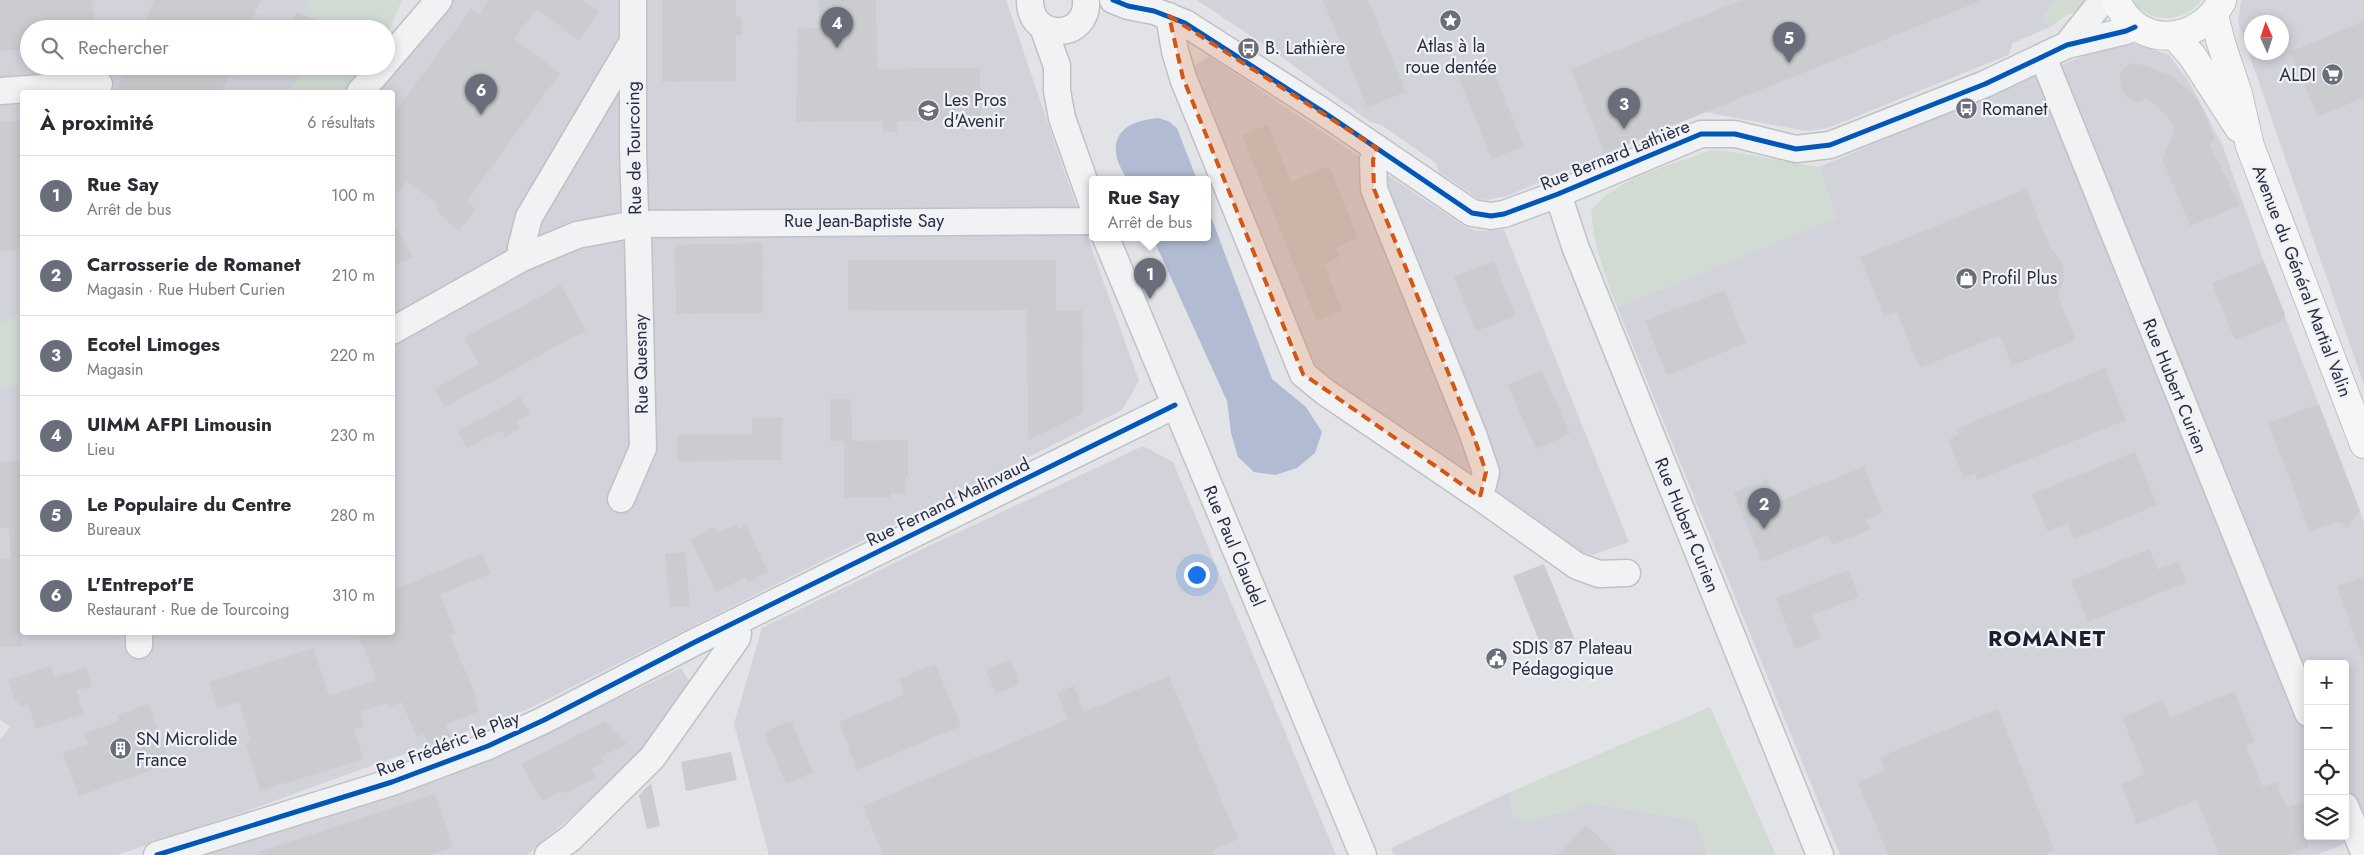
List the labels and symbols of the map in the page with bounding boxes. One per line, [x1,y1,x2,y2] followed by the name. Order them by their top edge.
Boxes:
[821,7,853,48] pin: 4
[1439,9,1463,33] place icon: Atlas à la roue dentée
[2244,15,2289,60] north arrow
[1773,22,1805,63] pin: 5
[1405,33,1497,80] place label: Atlas à la roue dentée
[1265,35,1345,61] place label: B. Lathière
[1237,36,1261,60] bus stop icon: B. Lathière
[2279,62,2316,88] place label: ALDI
[2320,63,2344,87] supermarket icon: ALDI
[465,74,497,115] pin: 6
[620,81,648,215] street label: Rue de Tourcoing
[944,87,1007,134] place label: Les Pros d'Avenir
[1608,88,1640,129] pin: 3
[1982,96,2048,122] place label: Romanet
[1954,97,1978,121] bus stop icon: Romanet
[916,98,940,122] school or university icon: Les Pros d'Avenir
[1536,113,1694,197] street label: Rue Bernard Lathière
[2246,161,2358,401] street label: Avenue du Général Martial Valin
[784,208,944,234] street label: Rue Jean-Baptiste Say
[1134,258,1166,299] pin: 1
[1982,265,2057,291] place label: Profil Plus
[1954,266,1978,290] shop icon: Profil Plus
[627,314,655,414] street label: Rue Quesnay
[2136,315,2214,457] street label: Rue Hubert Curien
[862,451,1034,553] street label: Rue Fernand Malinvaud
[1648,454,1726,596] street label: Rue Hubert Curien
[1197,481,1271,611] street label: Rue Paul Claudel
[1748,488,1780,529] pin: 2
[1184,562,1210,588] your location
[1988,622,2106,654] district label: ROMANET
[1512,635,1633,682] place label: SDIS 87 Plateau Pédagogique
[1484,646,1508,670] public building icon: SDIS 87 Plateau Pédagogique
[373,705,524,783] street label: Rue Frédéric le Play
[136,726,237,773] place label: SN Microlide France
[108,737,132,761] building icon: SN Microlide France

